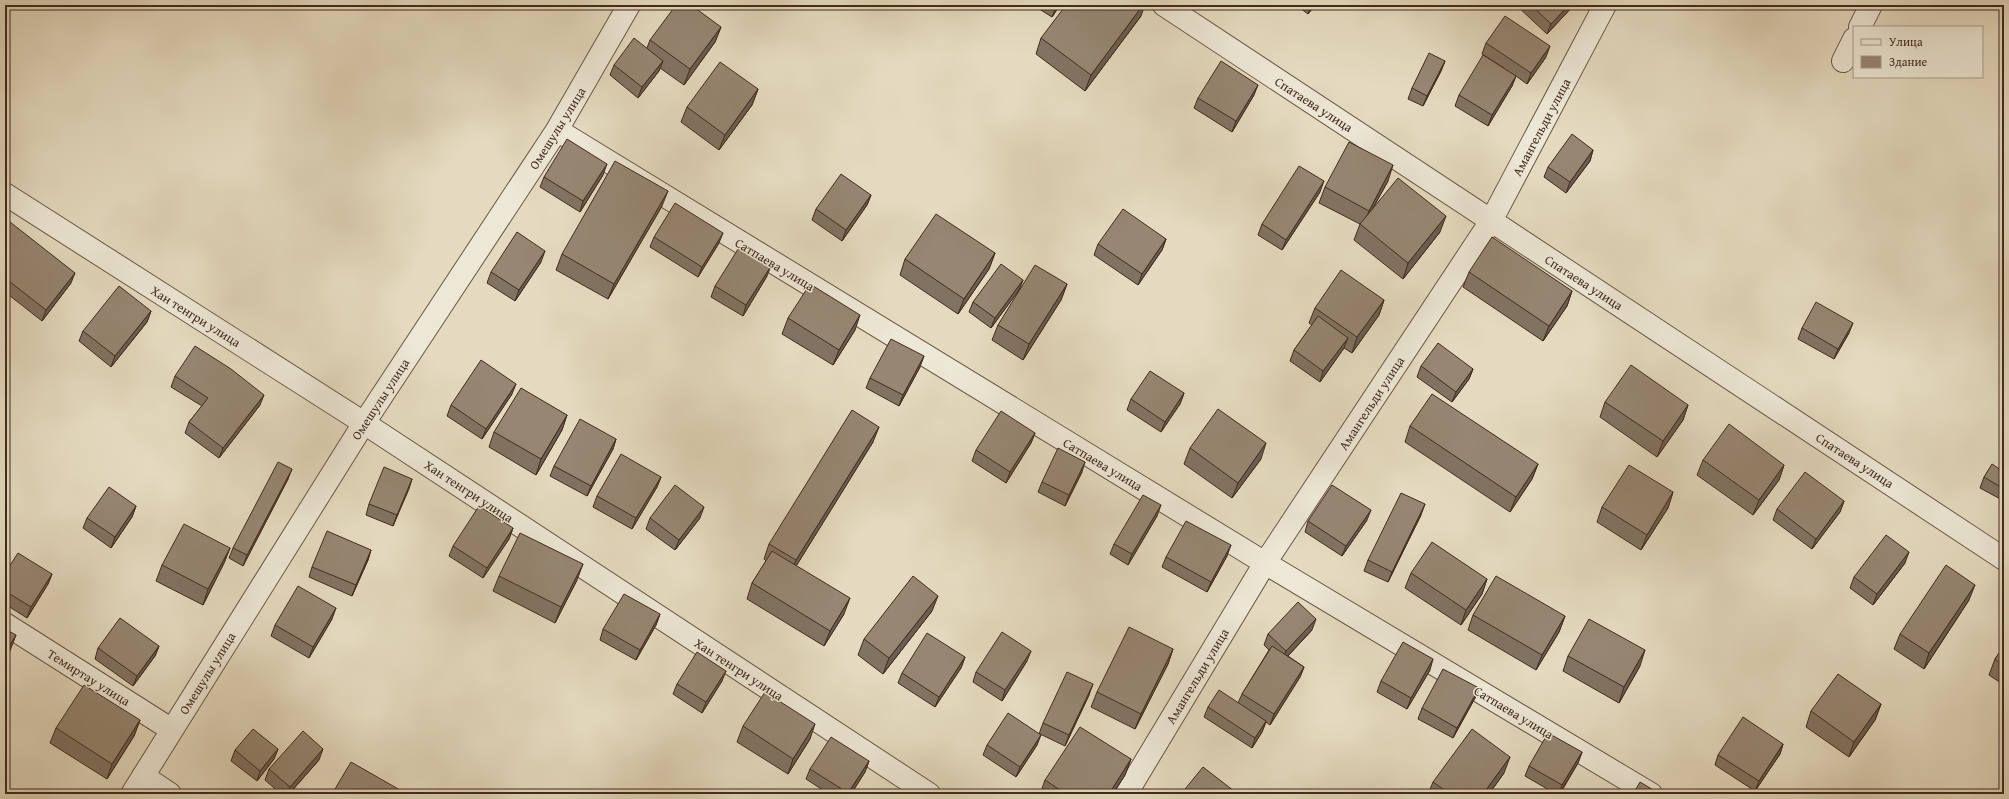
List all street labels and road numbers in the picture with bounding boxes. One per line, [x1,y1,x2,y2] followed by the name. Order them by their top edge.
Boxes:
[1271,72,1357,137] street label: Спатаева улица
[1508,74,1576,180] street label: Амангельди улица
[524,83,591,173] street label: Омешулы улица
[731,233,819,296] street label: Сатпаева улица
[1541,250,1627,315] street label: Спатаева улица
[147,281,245,352] street label: Хан тенгри улица
[1334,352,1409,454] street label: Амангельди улица
[347,354,414,444] street label: Омешулы улица
[1812,428,1898,493] street label: Спатаева улица
[1059,433,1147,496] street label: Сатпаева улица
[420,455,518,528] street label: Хан тенгри улица
[1161,624,1234,728] street label: Амангельди улица
[174,628,241,718] street label: Омешулы улица
[690,633,788,706] street label: Хан тенгри улица
[44,644,135,711] street label: Темиртау улица
[1470,681,1558,744] street label: Сатпаева улица

